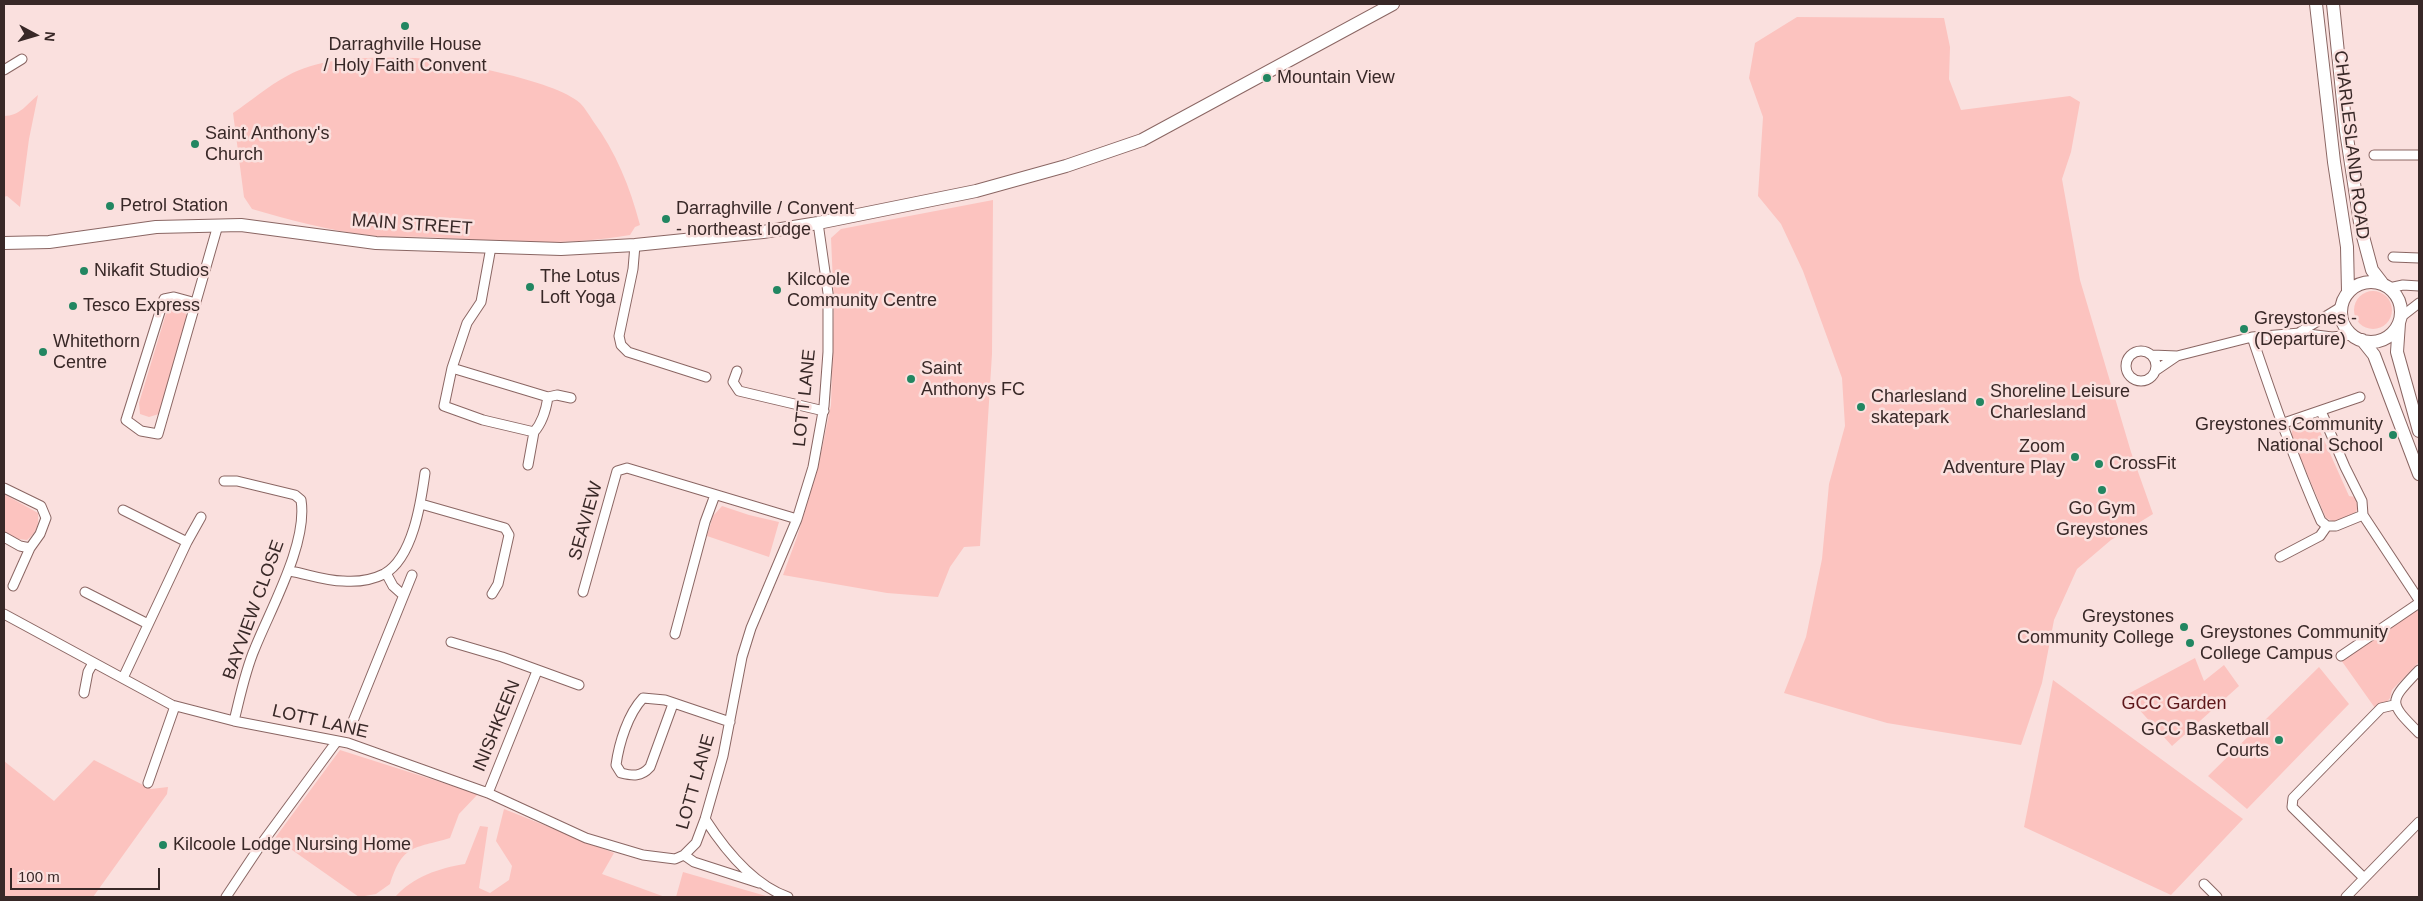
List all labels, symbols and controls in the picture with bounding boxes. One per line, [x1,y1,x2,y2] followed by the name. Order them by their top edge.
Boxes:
[10,10,60,60] north arrow
[399,20,411,32] marker: Darraghville House / Holy Faith Convent
[41,31,58,42] text: N
[323,34,487,76] place label: Darraghville House / Holy Faith Convent
[2329,49,2373,241] street label: CHARLESLAND ROAD
[1277,67,1395,89] place label: Mountain View
[1261,72,1273,84] marker: Mountain View
[205,123,330,166] place label: Saint Anthony's Church
[189,138,201,150] marker: Saint Anthony's Church
[120,195,228,217] place label: Petrol Station
[676,198,854,240] place label: Darraghville / Convent - northeast lodge
[104,200,116,212] marker: Petrol Station
[351,210,473,240] street label: MAIN STREET
[660,213,672,225] marker: Darraghville / Convent - northeast lodge
[94,260,209,282] place label: Nikafit Studios
[78,265,90,277] marker: Nikafit Studios
[540,266,620,308] place label: The Lotus Loft Yoga
[787,269,937,312] place label: Kilcoole Community Centre
[524,281,536,293] marker: The Lotus Loft Yoga
[771,284,783,296] marker: Kilcoole Community Centre
[83,295,200,317] place label: Tesco Express
[67,300,79,312] marker: Tesco Express
[2254,308,2357,350] place label: Greystones - (Departure)
[2238,323,2250,335] marker: Greystones - (Departure)
[53,331,140,374] place label: Whitethorn Centre
[37,346,49,358] marker: Whitethorn Centre
[789,348,821,448] street label: LOTT LANE
[921,358,1025,400] place label: Saint Anthonys FC
[905,373,917,385] marker: Saint Anthonys FC
[1990,381,2130,424] place label: Shoreline Leisure Charlesland
[1871,386,1967,428] place label: Charlesland skatepark
[1974,396,1986,408] marker: Shoreline Leisure Charlesland
[1855,401,1867,413] marker: Charlesland skatepark
[2195,414,2383,456] place label: Greystones Community National School
[2387,429,2399,441] marker: Greystones Community National School
[1943,436,2065,478] place label: Zoom Adventure Play
[2069,451,2081,463] marker: Zoom Adventure Play
[2109,453,2176,475] place label: CrossFit
[2093,458,2105,470] marker: CrossFit
[564,479,608,563] street label: SEAVIEW
[2096,484,2108,496] marker: Go Gym Greystones
[2056,498,2148,540] place label: Go Gym Greystones
[219,537,289,683] street label: BAYVIEW CLOSE
[2017,606,2174,649] place label: Greystones Community College
[2178,621,2190,633] marker: Greystones Community College
[2200,622,2388,664] place label: Greystones Community College Campus
[2184,637,2196,649] marker: Greystones Community College Campus
[469,677,525,775] street label: INISHKEEN
[2121,693,2227,715] park label: GCC Garden
[270,700,370,744] street label: LOTT LANE
[2141,719,2269,762] place label: GCC Basketball Courts
[672,732,720,832] street label: LOTT LANE
[2273,734,2285,746] marker: GCC Basketball Courts
[173,834,411,856] place label: Kilcoole Lodge Nursing Home
[157,839,169,851] marker: Kilcoole Lodge Nursing Home
[12,858,162,890] scale bar
[18,868,60,885] text: 100 m

